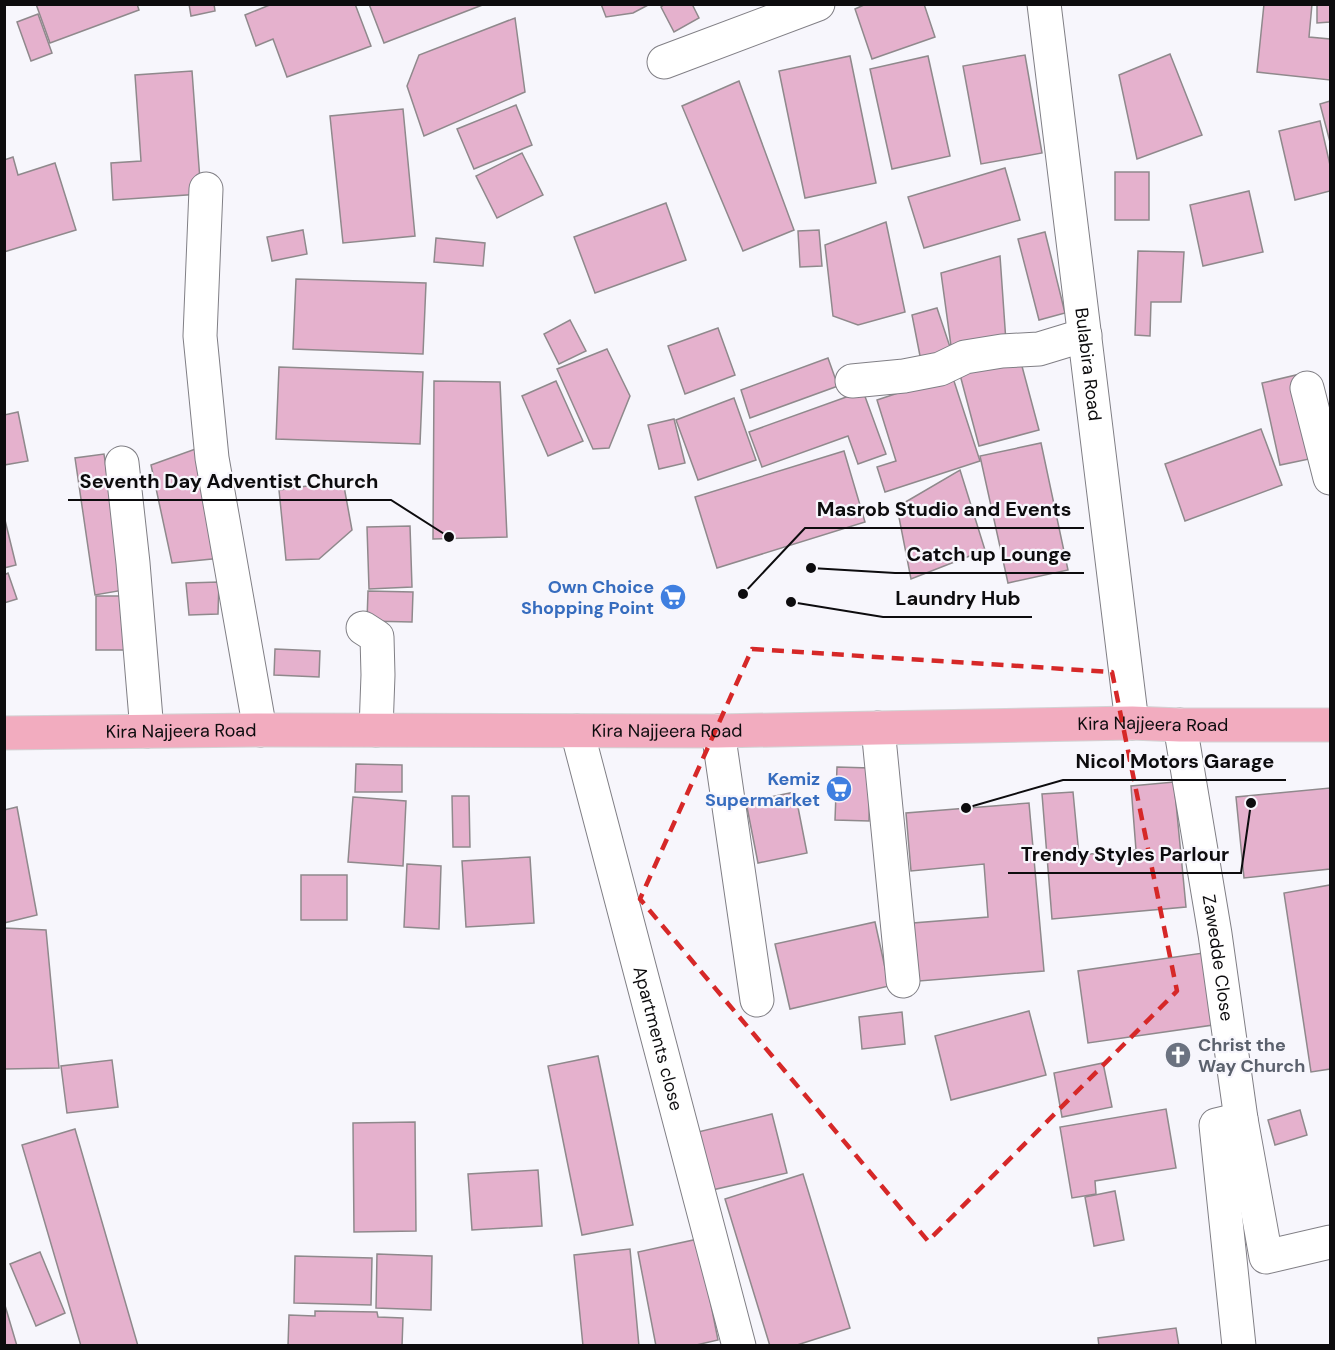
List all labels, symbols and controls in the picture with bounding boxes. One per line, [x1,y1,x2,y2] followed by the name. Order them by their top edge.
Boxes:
[1069,306,1107,422] street label: Bulabira Road
[68,462,391,500] callout: Seventh Day Adventist Church
[80,468,378,494] text: Seventh Day Adventist Church
[805,490,1084,528] callout: Masrob Studio and Events
[817,496,1071,522] text: Masrob Studio and Events
[895,535,1084,573] callout: Catch up Lounge
[906,541,1072,567] text: Catch up Lounge
[521,575,654,620] place label: Own Choice Shopping Point
[883,579,1032,617] callout: Laundry Hub
[658,582,688,612] supermarket icon: Own Choice Shopping Point
[895,585,1021,611] text: Laundry Hub
[1077,711,1228,737] street label: Kira Najjeera Road
[105,718,257,744] street label: Kira Najjeera Road
[592,719,743,743] street label: Kira Najjeera Road
[1063,742,1286,780] callout: Nicol Motors Garage
[1076,748,1274,774] text: Nicol Motors Garage
[705,767,820,812] place label: Kemiz Supermarket
[824,774,854,804] supermarket icon: Kemiz Supermarket
[1008,835,1241,873] callout: Trendy Styles Parlour
[1021,841,1229,867] text: Trendy Styles Parlour
[1197,893,1239,1023] street label: Zawedde Close
[627,964,689,1113] street label: Apartments close
[1198,1033,1305,1078] place label: Christ the Way Church
[1163,1040,1193,1070] church icon: Christ the Way Church

